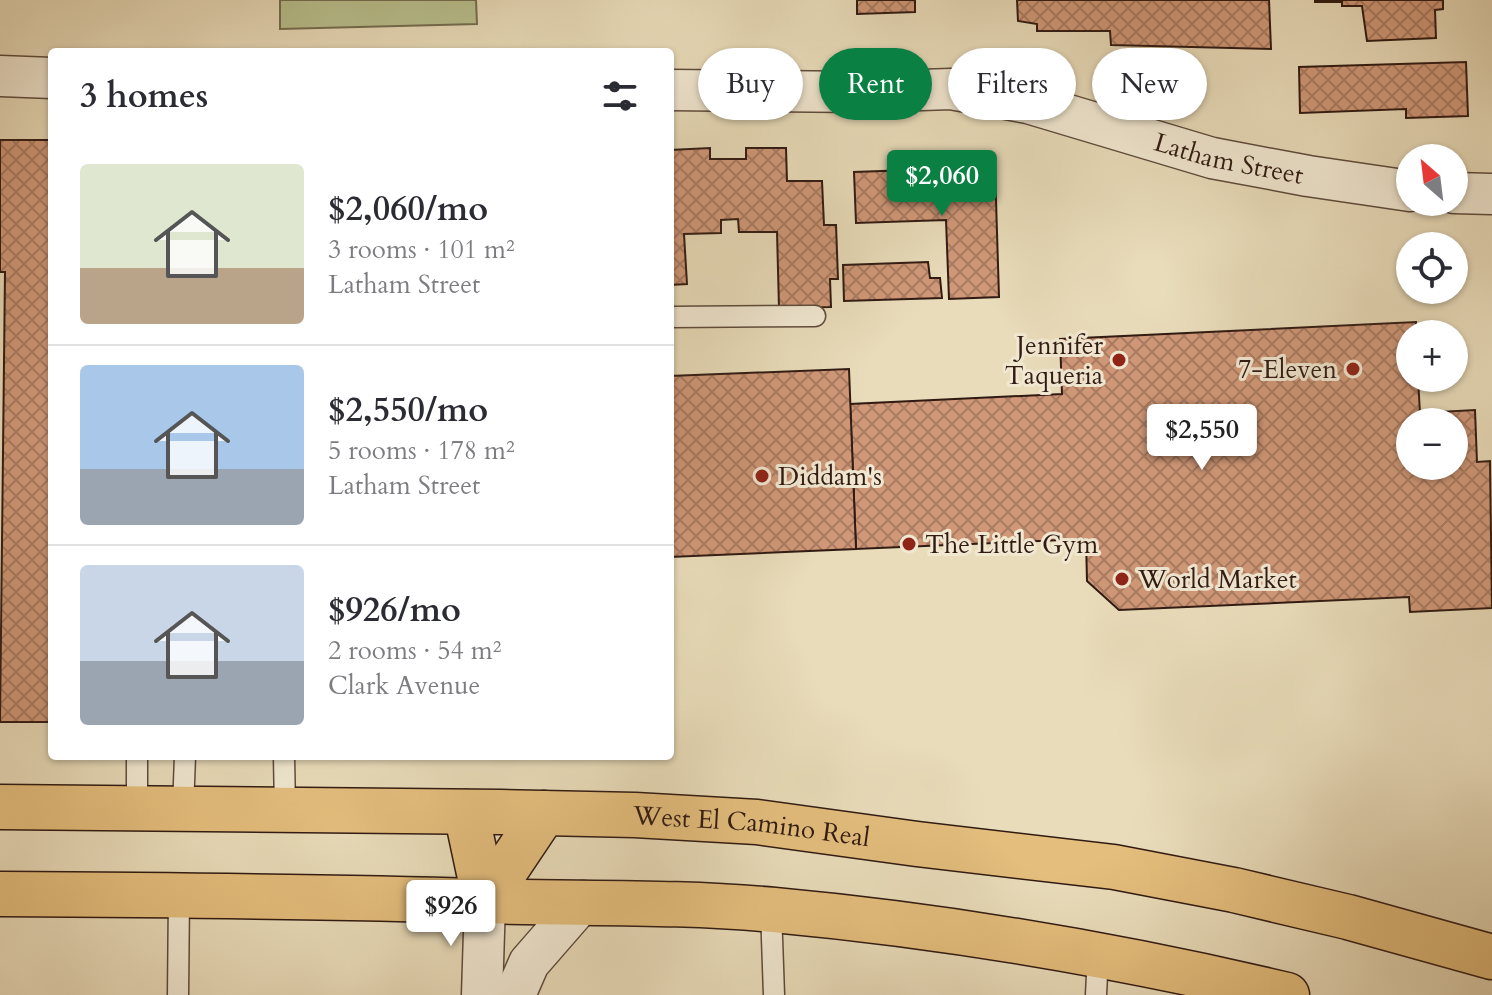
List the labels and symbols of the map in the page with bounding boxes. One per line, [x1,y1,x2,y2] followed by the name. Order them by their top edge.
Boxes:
[1150,125,1306,193] street label: Latham Street
[1396,144,1468,216] north arrow
[877,150,1007,218] pin: $2,060
[1005,328,1104,393] place label: Jennifer Taqueria
[1110,351,1128,369] marker: Jennifer Taqueria
[1238,352,1337,387] place label: 7-Eleven
[1344,360,1362,378] marker: 7-Eleven
[1137,404,1267,472] pin: $2,550
[778,459,882,494] place label: Diddam's
[753,467,771,485] marker: Diddam's
[925,527,1098,562] place label: The Little Gym
[900,535,918,553] marker: The Little Gym
[1137,562,1297,597] place label: World Market
[1113,570,1131,588] marker: World Market
[631,798,872,855] street label: West El Camino Real
[404,880,498,948] pin: $926

